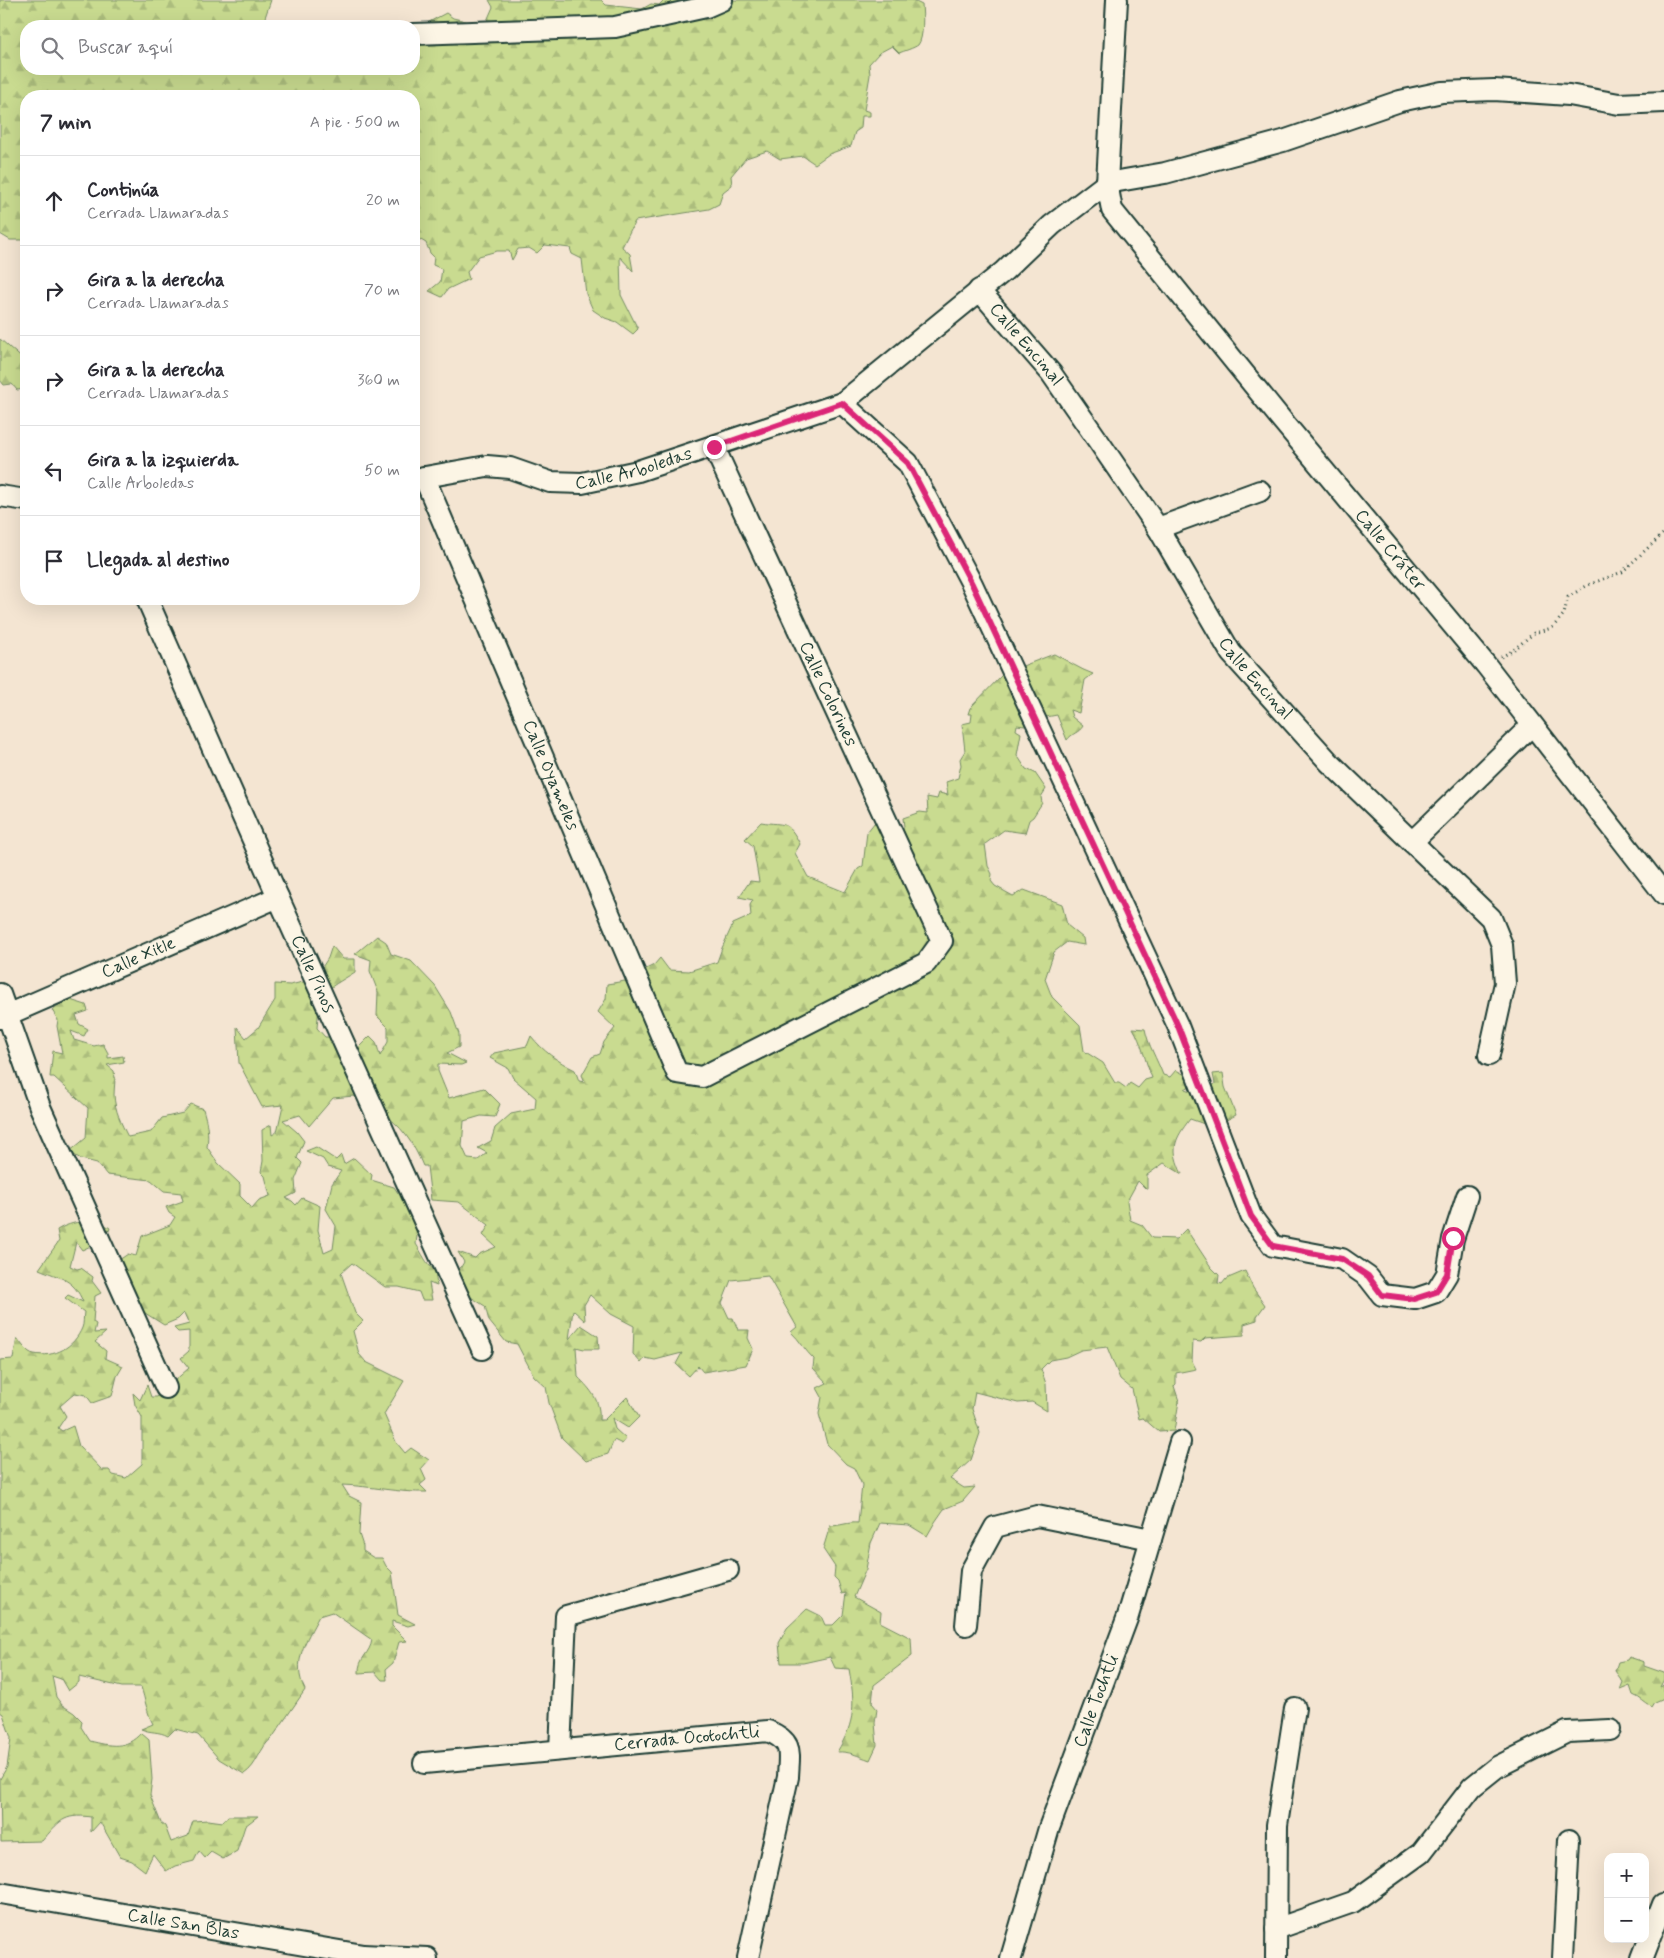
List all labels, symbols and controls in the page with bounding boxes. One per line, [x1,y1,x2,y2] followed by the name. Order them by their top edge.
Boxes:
[20,20,420,75] search box
[38,34,66,62] icon: search
[78,35,173,60] text: Buscar aquí
[40,109,92,137] text: 7 min
[310,112,400,133] text: A pie · 500 m
[87,178,159,203] text: Continúa
[40,187,68,215] icon: ahead
[366,190,400,211] text: 20 m
[87,203,229,224] text: Cerrada Llamaradas
[87,268,225,293] text: Gira a la derecha
[40,277,68,305] icon: right
[364,280,400,301] text: 70 m
[87,293,229,314] text: Cerrada Llamaradas
[984,298,1068,391] street label: Calle Encinal
[87,358,225,383] text: Gira a la derecha
[40,367,68,395] icon: right
[357,370,400,391] text: 360 m
[87,383,229,404] text: Cerrada Llamaradas
[703,436,726,459] route end
[575,442,695,495] street label: Calle Arboledas
[87,448,238,473] text: Gira a la izquierda
[40,457,68,485] icon: left
[364,460,400,481] text: 50 m
[87,473,194,494] text: Calle Arboledas
[1349,504,1431,596] street label: Calle Cráter
[40,547,68,575] icon: arrive
[87,548,229,573] text: Llegada al destino
[1213,633,1298,725] street label: Calle Encinal
[793,637,863,751] street label: Calle Colorines
[517,716,585,834] street label: Calle Oyameles
[98,931,179,984] street label: Calle Xitle
[285,931,341,1017] street label: Calle Pinos
[1442,1227,1465,1250] route start
[1068,1651,1125,1751] street label: Calle Tochtli
[613,1720,761,1757] street label: Cerrada Ocotochtli
[1604,1853,1649,1943] map controls
[1604,1853,1649,1898] button: +
[1604,1898,1649,1943] button: −
[126,1903,241,1946] street label: Calle San Blas

